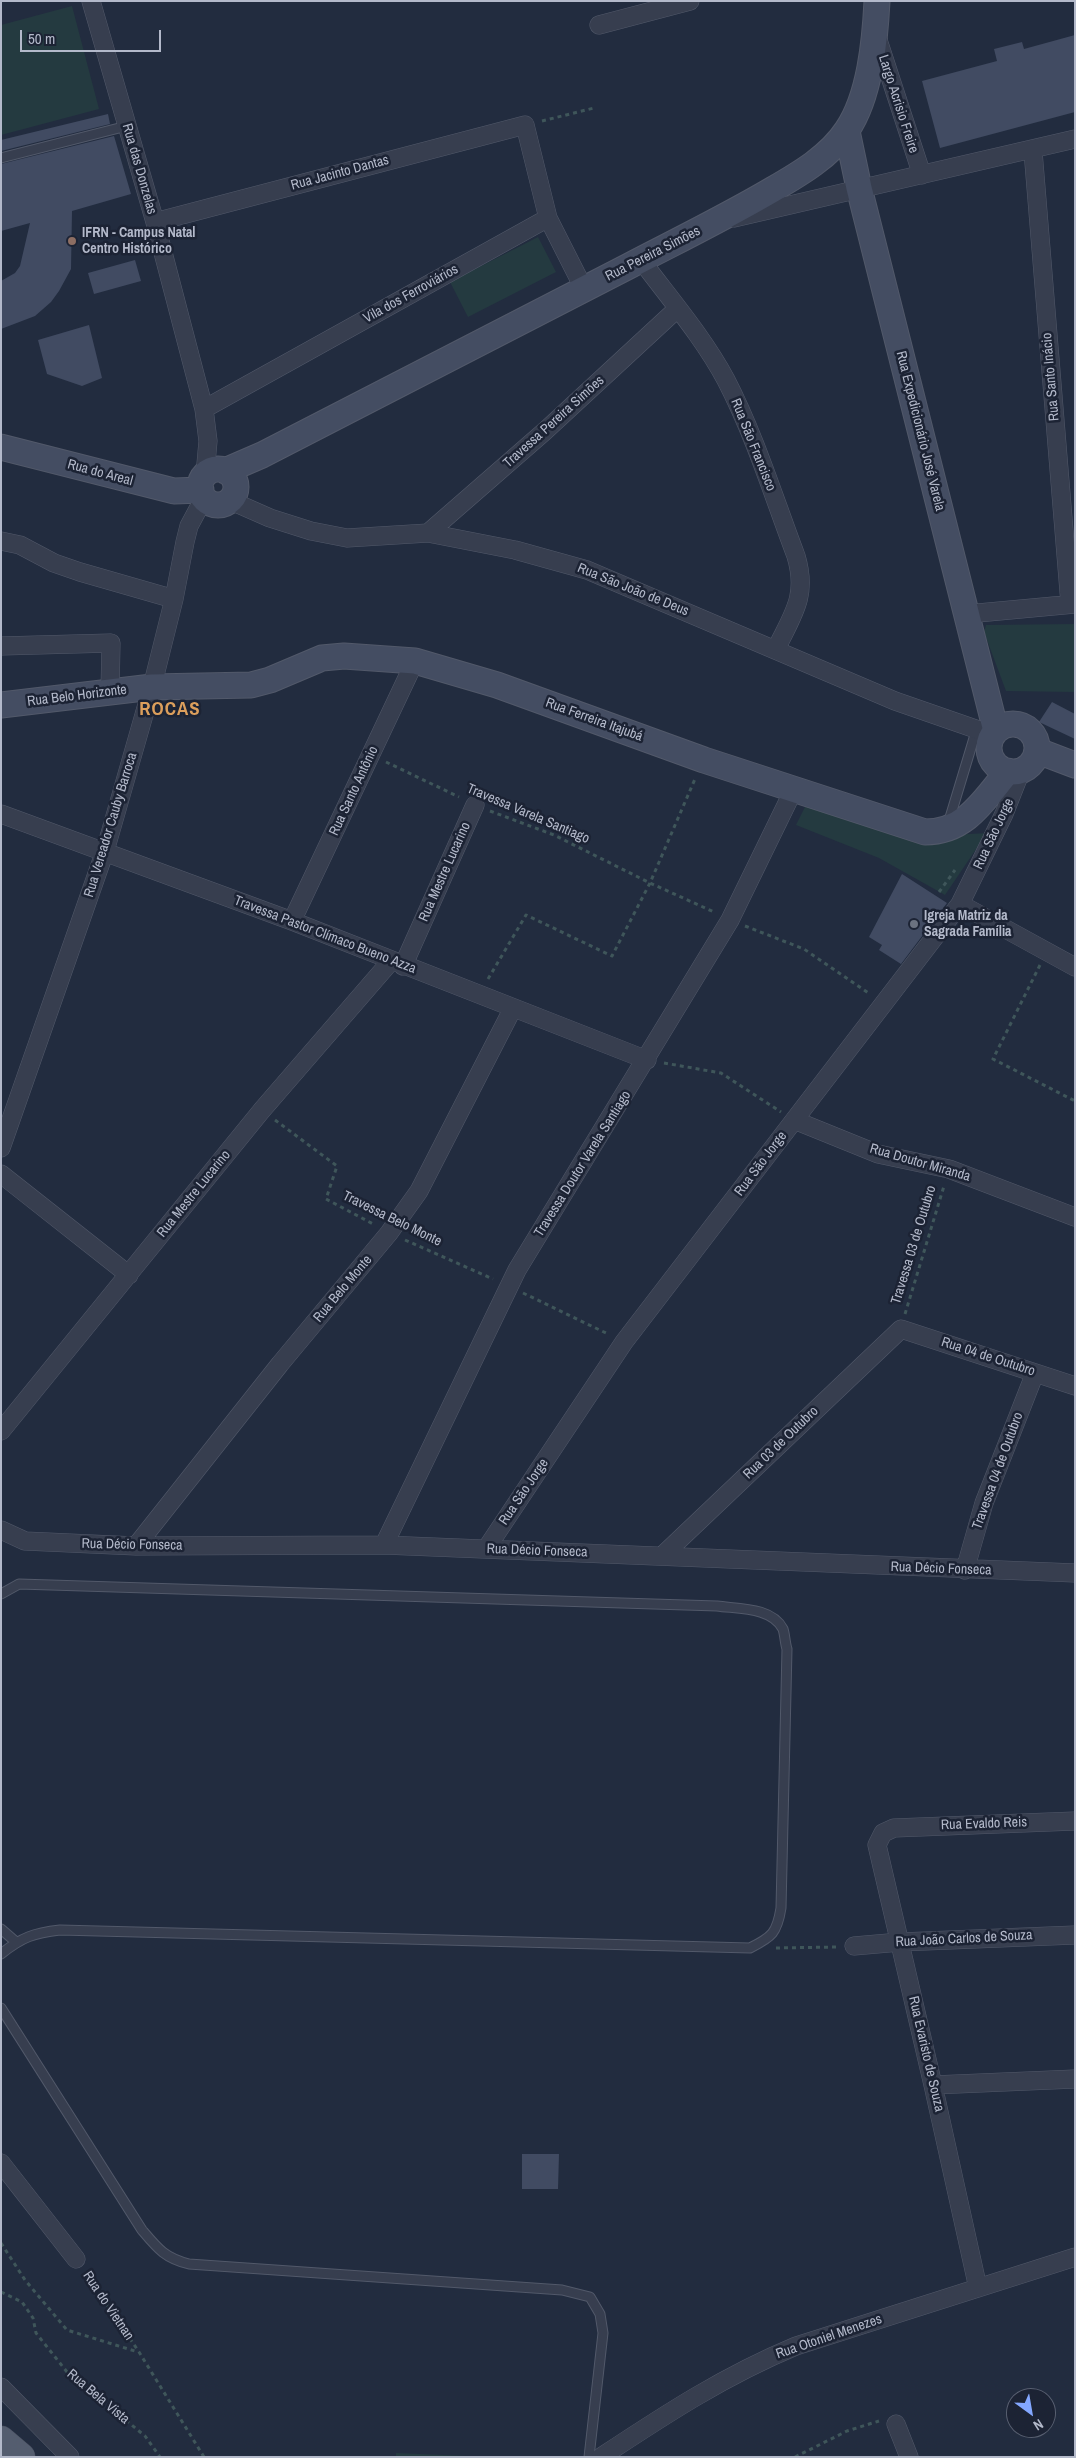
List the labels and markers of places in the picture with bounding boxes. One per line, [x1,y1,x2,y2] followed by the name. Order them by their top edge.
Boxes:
[82,225,196,258] place label: IFRN - Campus Natal Centro Histórico
[66,235,78,247] marker: IFRN - Campus Natal Centro Histórico
[924,908,1011,940] place label: Igreja Matriz da Sagrada Família
[908,918,920,930] marker: Igreja Matriz da Sagrada Família

